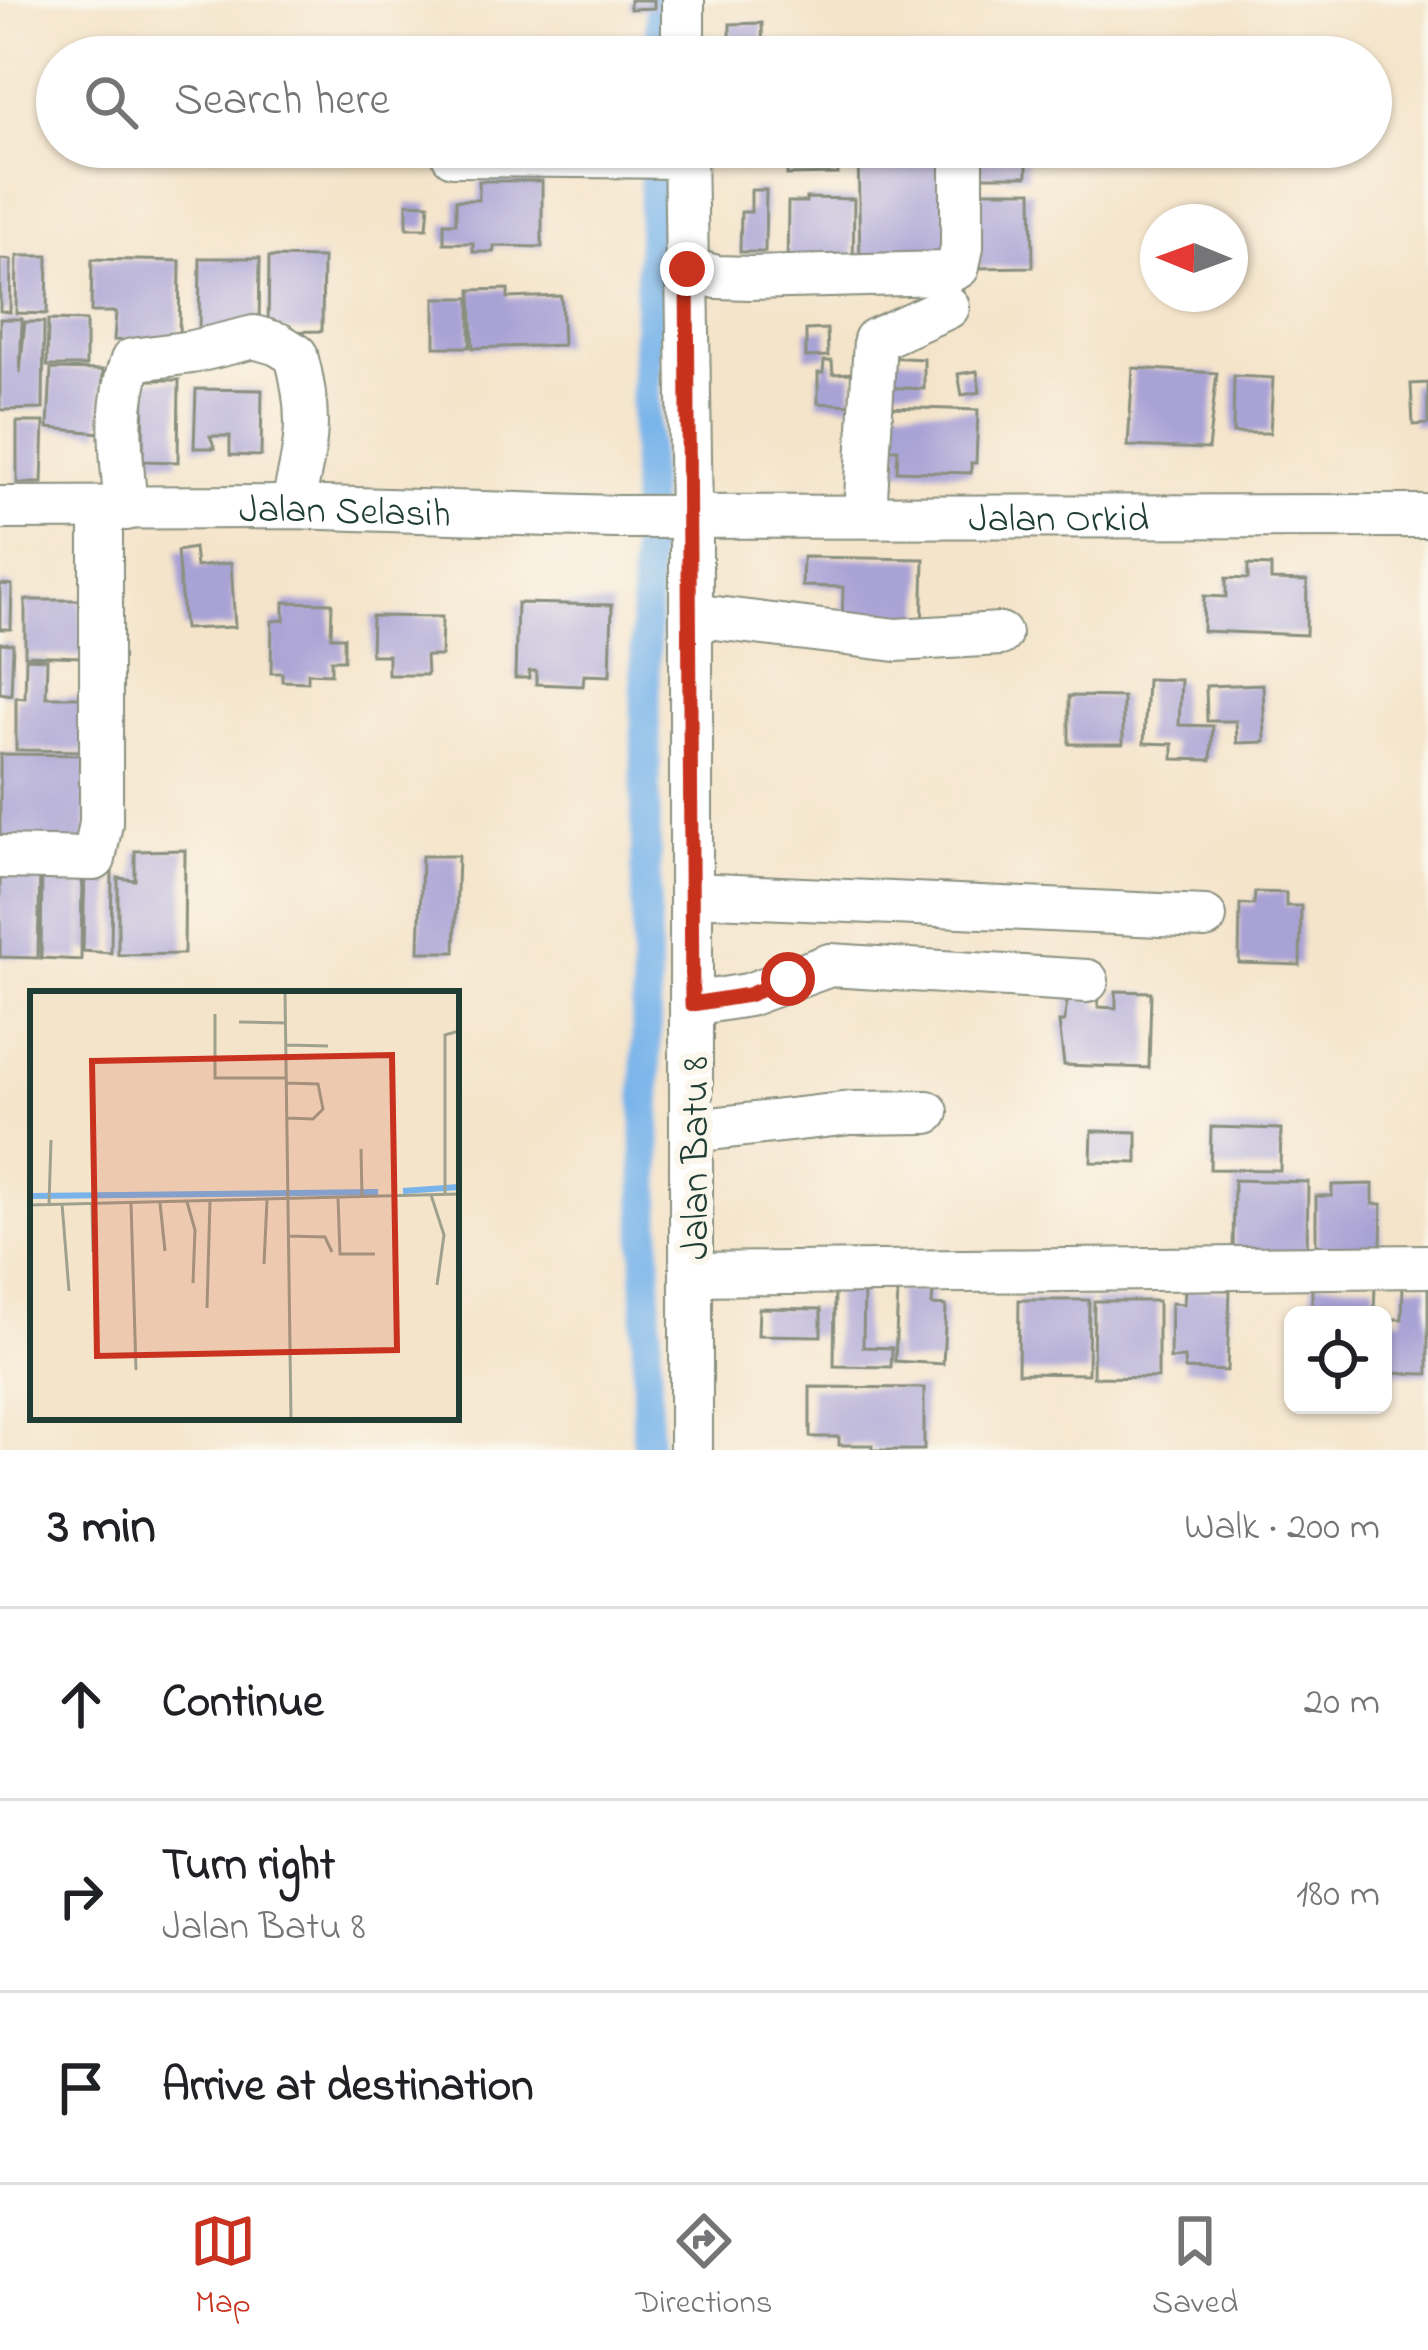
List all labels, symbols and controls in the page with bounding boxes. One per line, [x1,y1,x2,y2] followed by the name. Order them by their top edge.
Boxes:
[36,36,1392,168] search box
[78,69,144,135] icon: search
[174,69,390,135] text: Search here
[1140,204,1248,312] north arrow
[660,242,714,296] route end
[239,483,452,545] street label: Jalan Selasih
[969,492,1149,550] street label: Jalan Orkid
[761,952,815,1006] route start
[30,991,459,1420] inset map
[669,1056,726,1260] street label: Jalan Batu 8
[1284,1306,1392,1414] map controls
[1284,1306,1392,1414] button: locate
[48,1491,156,1566] text: 3 min
[1184,1500,1380,1557] text: Walk · 200 m
[48,1671,114,1737] icon: ahead
[162,1671,323,1737] text: Continue
[1304,1675,1380,1732] text: 20 m
[162,1834,335,1900] text: Turn right
[48,1863,114,1929] icon: right
[1296,1867,1380,1924] text: 180 m
[162,1900,366,1957] text: Jalan Batu 8
[48,2055,114,2121] icon: arrive
[162,2055,533,2121] text: Arrive at destination
[190,2208,256,2328] tab: Map
[635,2208,773,2328] tab: Directions
[1152,2208,1238,2328] tab: Saved

